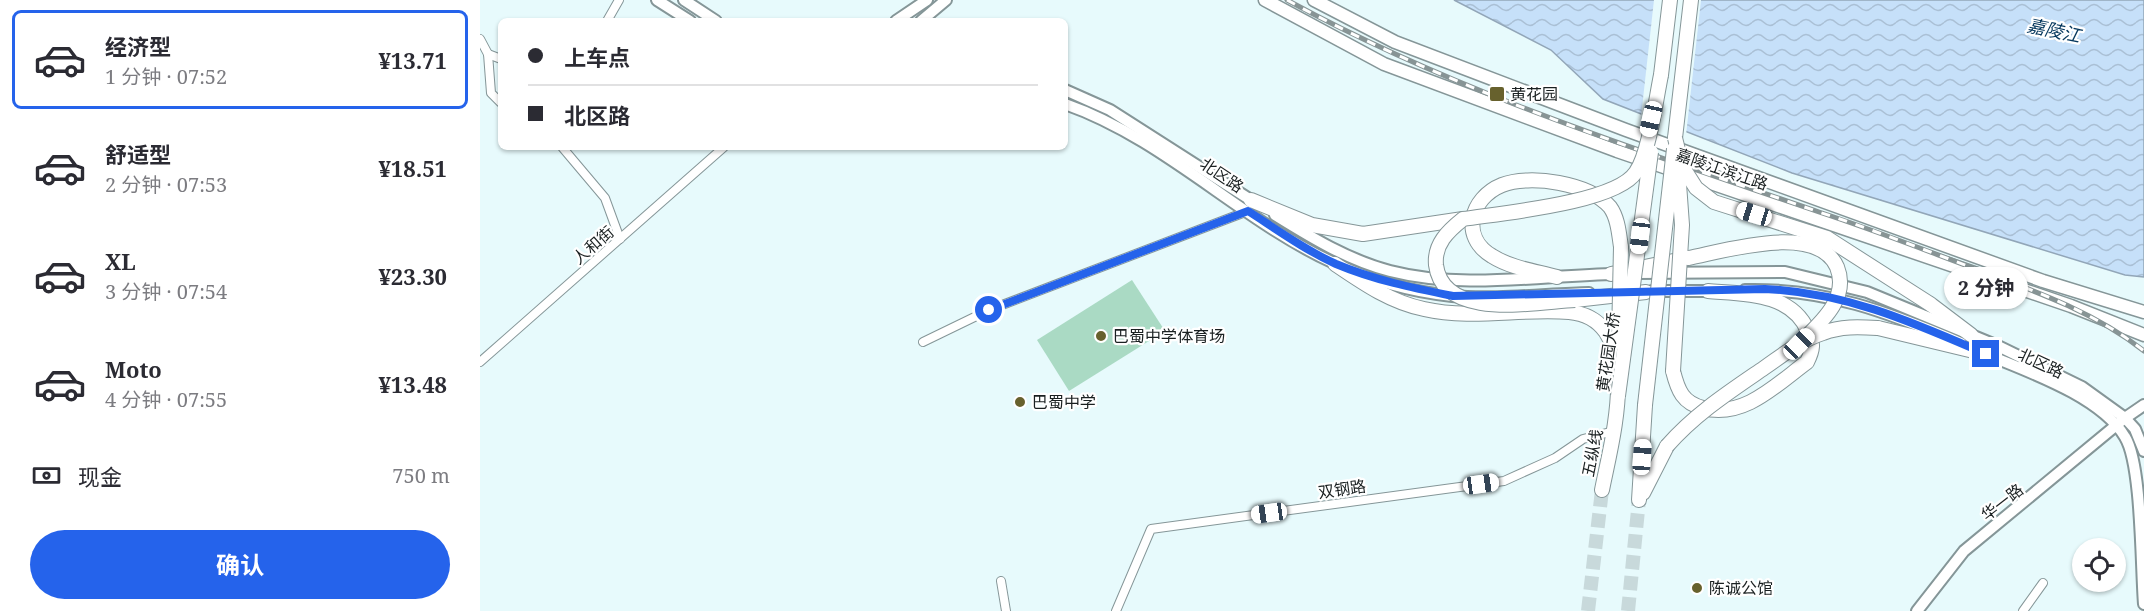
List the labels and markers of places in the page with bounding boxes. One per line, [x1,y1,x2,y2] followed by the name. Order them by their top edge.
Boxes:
[1510,83,1558,105] place label: 黄花园
[1488,85,1506,103] marker: 黄花园
[1113,325,1225,347] place label: 巴蜀中学体育场
[1094,329,1108,343] marker: 巴蜀中学体育场
[1032,391,1096,413] place label: 巴蜀中学
[1013,395,1027,409] marker: 巴蜀中学
[1709,577,1773,599] place label: 陈诚公馆
[1690,581,1704,595] marker: 陈诚公馆

